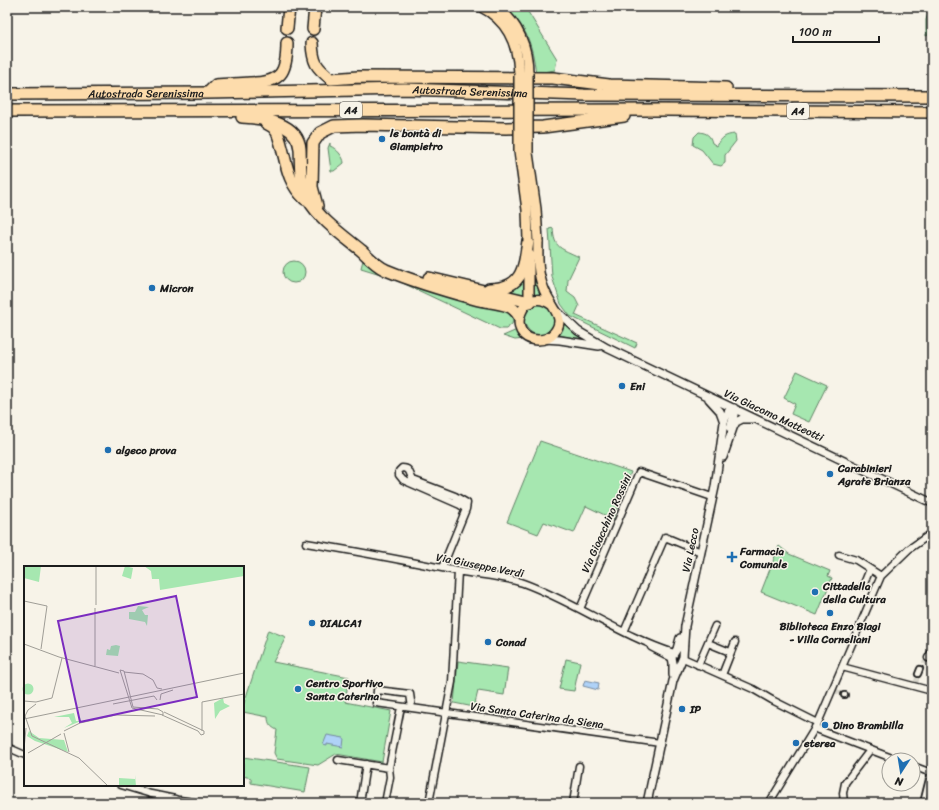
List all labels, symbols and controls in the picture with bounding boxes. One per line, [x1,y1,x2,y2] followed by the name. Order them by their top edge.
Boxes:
[793,18,879,44] scale bar
[799,21,832,43] text: 100 m
[411,80,528,103] street label: Autostrada Serenissima
[87,84,204,104] street label: Autostrada Serenissima
[340,102,362,118] road number: A4
[787,103,809,119] road number: A4
[389,124,443,156] place label: le bontà di Giampietro
[377,134,387,144] marker: le bontà di Giampietro
[159,279,194,298] place label: Micron
[147,283,157,293] marker: Micron
[630,377,646,396] place label: Eni
[617,381,627,391] marker: Eni
[721,384,828,447] street label: Via Giacomo Matteotti
[115,441,177,460] place label: algeco prova
[103,445,113,455] marker: algeco prova
[837,459,911,491] place label: Carabinieri Agrate Brianza
[825,469,835,479] marker: Carabinieri Agrate Brianza
[576,470,637,576] street label: Via Gioacchino Rossini
[677,526,705,574] street label: Via Lecco
[739,542,787,574] place label: Farmacia Comunale
[434,548,526,583] street label: Via Giuseppe Verdi
[727,552,737,562] marker: Farmacia Comunale
[24,566,244,786] inset map
[822,577,886,609] place label: Cittadella della Cultura
[810,587,820,597] marker: Cittadella della Cultura
[825,608,835,618] marker: Biblioteca Enzo Biagi - Villa Corneliani
[320,614,362,633] place label: DIALCA1
[779,617,882,649] place label: Biblioteca Enzo Biagi - Villa Corneliani
[307,618,317,628] marker: DIALCA1
[495,633,527,652] place label: Conad
[483,637,493,647] marker: Conad
[305,674,383,706] place label: Centro Sportivo Santa Caterina
[293,684,303,694] marker: Centro Sportivo Santa Caterina
[469,697,605,734] street label: Via Santa Caterina da Siena
[689,700,701,719] place label: IP
[677,704,687,714] marker: IP
[833,716,904,735] place label: Dino Brambilla
[820,720,830,730] marker: Dino Brambilla
[803,734,836,753] place label: eterea
[791,738,801,748] marker: eterea
[881,752,921,792] north arrow
[893,771,906,792] text: N

